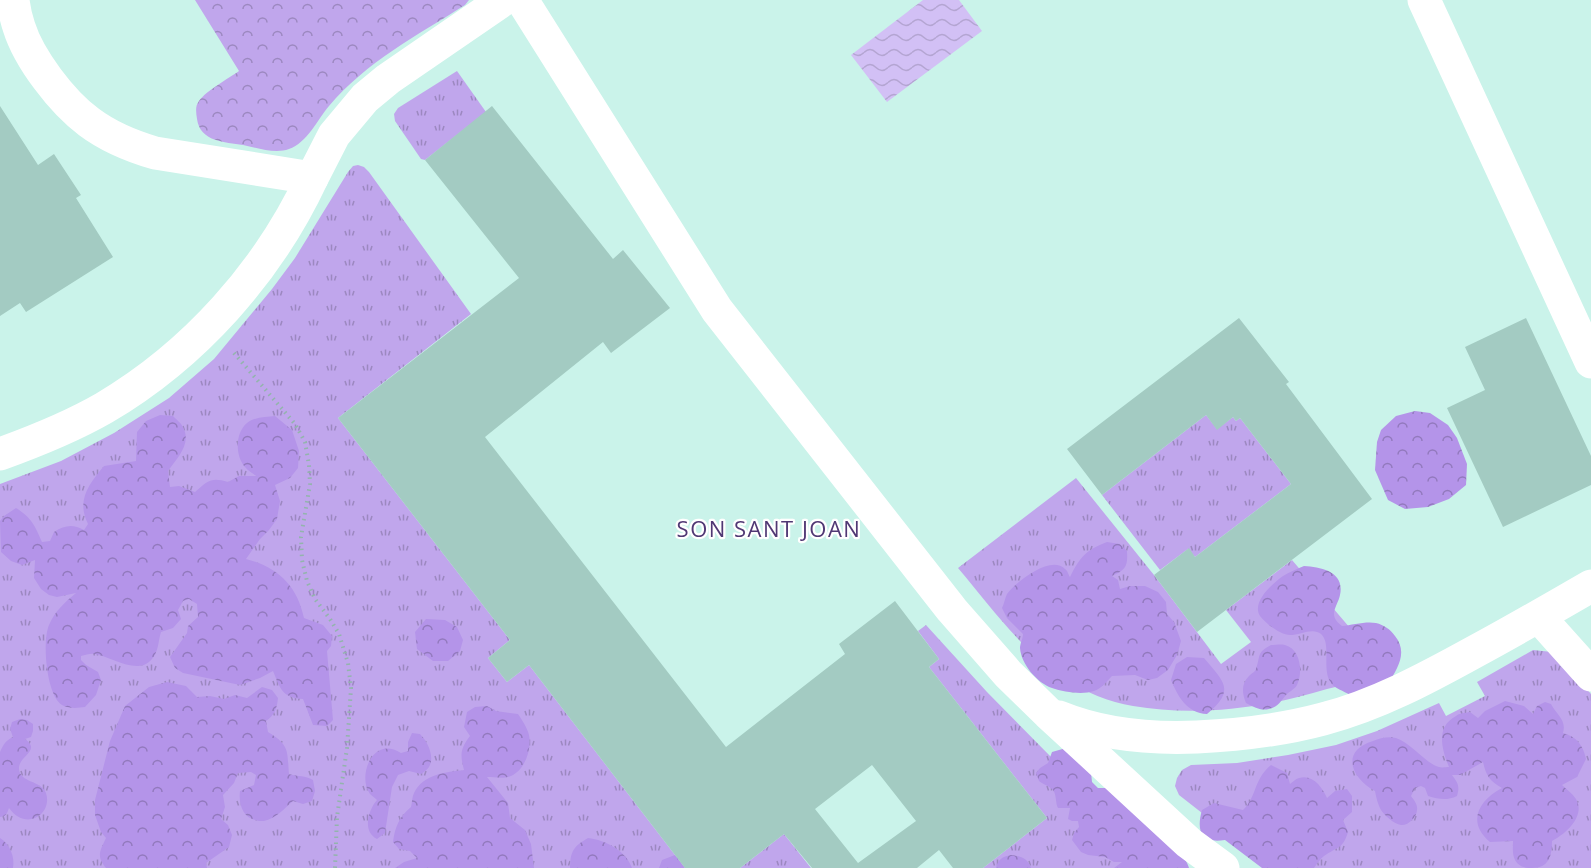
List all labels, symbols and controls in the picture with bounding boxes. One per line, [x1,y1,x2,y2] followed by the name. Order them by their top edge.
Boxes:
[677,513,861,543] district label: SON SANT JOAN

